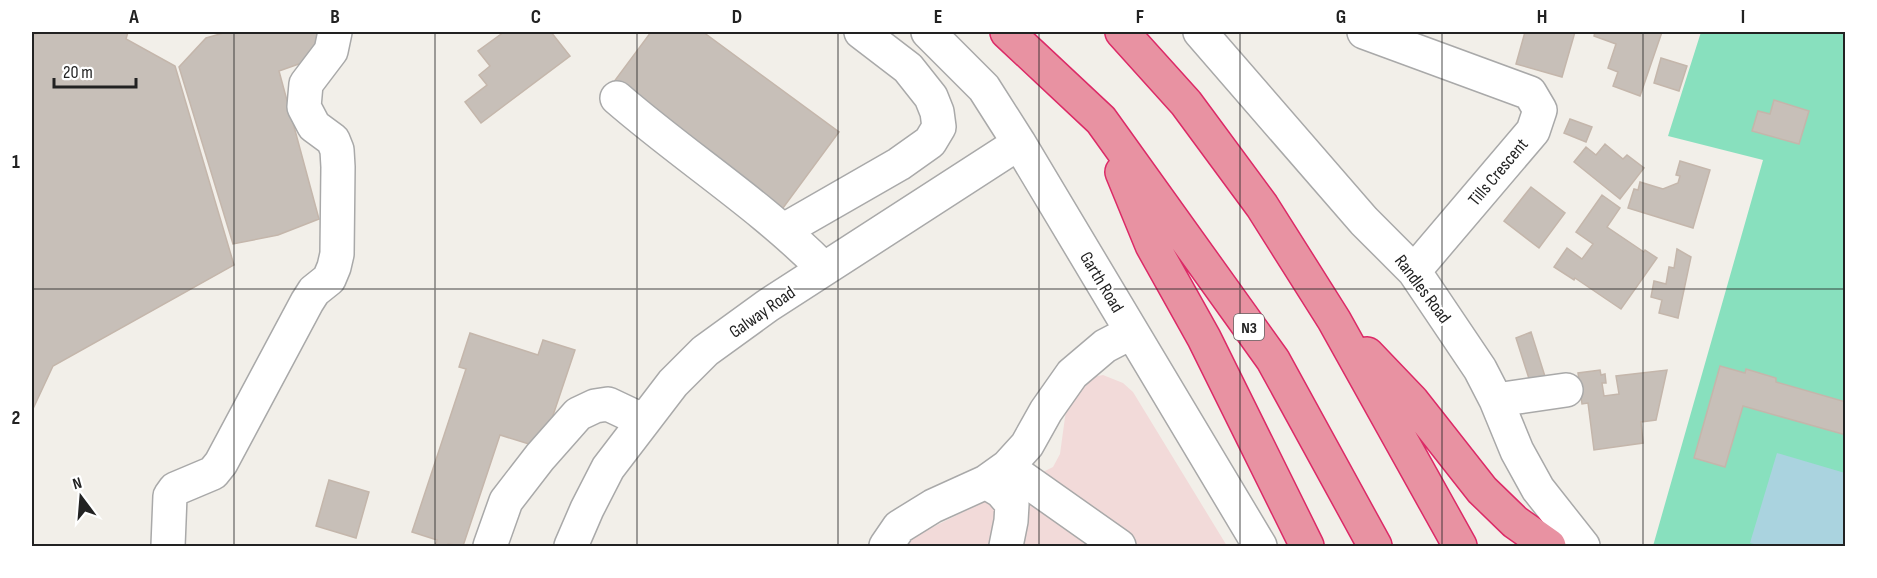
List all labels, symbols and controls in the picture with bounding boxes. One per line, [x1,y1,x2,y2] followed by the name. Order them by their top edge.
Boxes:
[128,5,139,29] text: A
[330,5,340,29] text: B
[531,5,541,29] text: C
[732,5,742,29] text: D
[934,5,942,29] text: E
[1136,5,1144,29] text: F
[1336,5,1346,29] text: G
[1537,5,1547,29] text: H
[1741,5,1745,29] text: I
[54,51,136,89] scale bar
[63,62,93,83] text: 20 m
[1464,134,1533,210] street label: Tills Crescent
[12,150,20,174] text: 1
[1075,248,1128,316] street label: Garth Road
[1390,251,1455,328] street label: Randles Road
[725,282,799,343] street label: Galway Road
[1234,314,1264,340] road number: N3
[12,406,20,430] text: 2
[51,467,111,527] north arrow
[71,474,84,494] text: N

